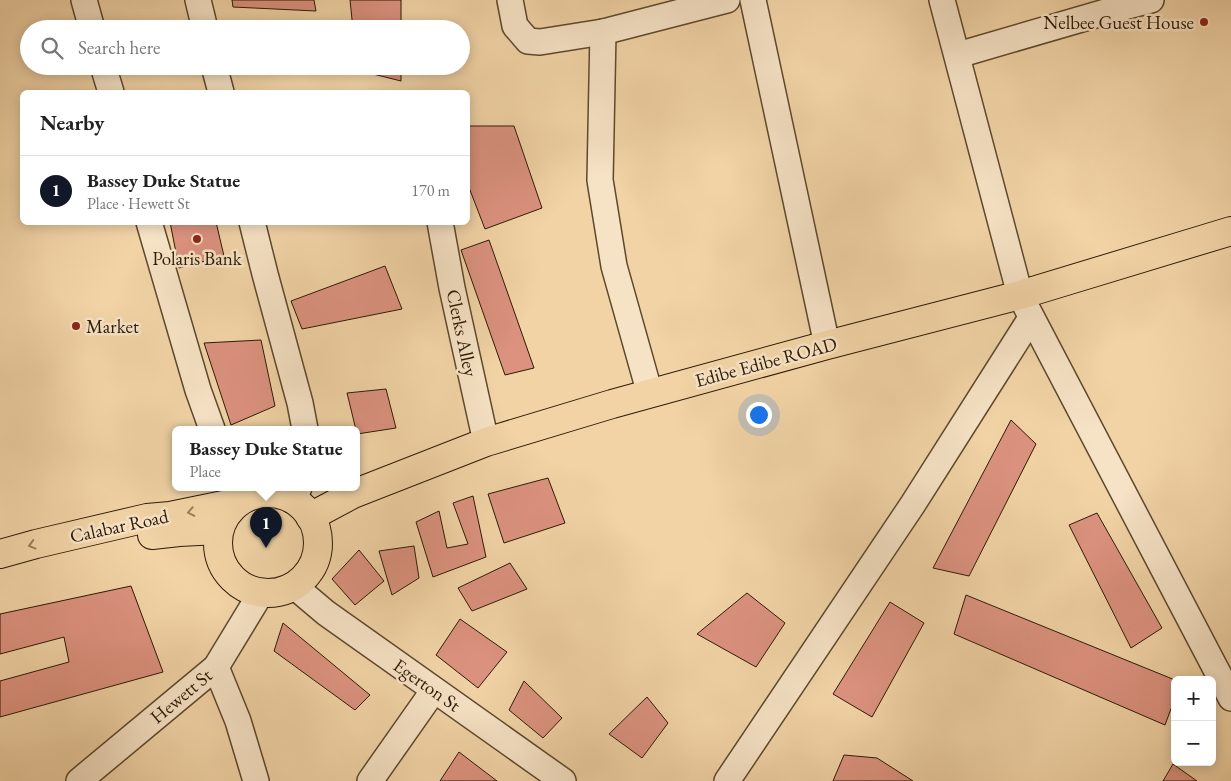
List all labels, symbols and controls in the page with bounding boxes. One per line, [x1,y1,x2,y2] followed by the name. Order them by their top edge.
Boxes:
[1043,10,1194,35] place label: Nelbee Guest House
[1198,16,1210,28] marker: Nelbee Guest House
[20,20,470,75] search box
[38,34,66,62] icon: search
[78,35,160,60] text: Search here
[40,109,104,136] text: Nearby
[87,168,240,193] text: Bassey Duke Statue
[52,180,60,201] text: 1
[411,180,450,201] text: 170 m
[87,193,190,214] text: Place · Hewett St
[191,233,203,245] marker: Polaris Bank
[152,246,243,271] place label: Polaris Bank
[441,287,484,380] street label: Clerks Alley
[86,314,139,339] place label: Market
[70,320,82,332] marker: Market
[692,331,840,393] street label: Edibe Edibe ROAD
[746,402,772,428] your location
[172,426,360,491] popup
[189,436,343,461] text: Bassey Duke Statue
[189,461,221,482] text: Place
[67,503,171,549] street label: Calabar Road
[186,506,195,516] one-way arrow
[250,507,282,548] pin: 1
[27,539,36,550] one-way arrow
[388,653,466,717] street label: Egerton St
[145,663,217,729] street label: Hewett St
[1171,676,1216,766] map controls
[1171,676,1216,721] button: +
[1171,721,1216,766] button: −

